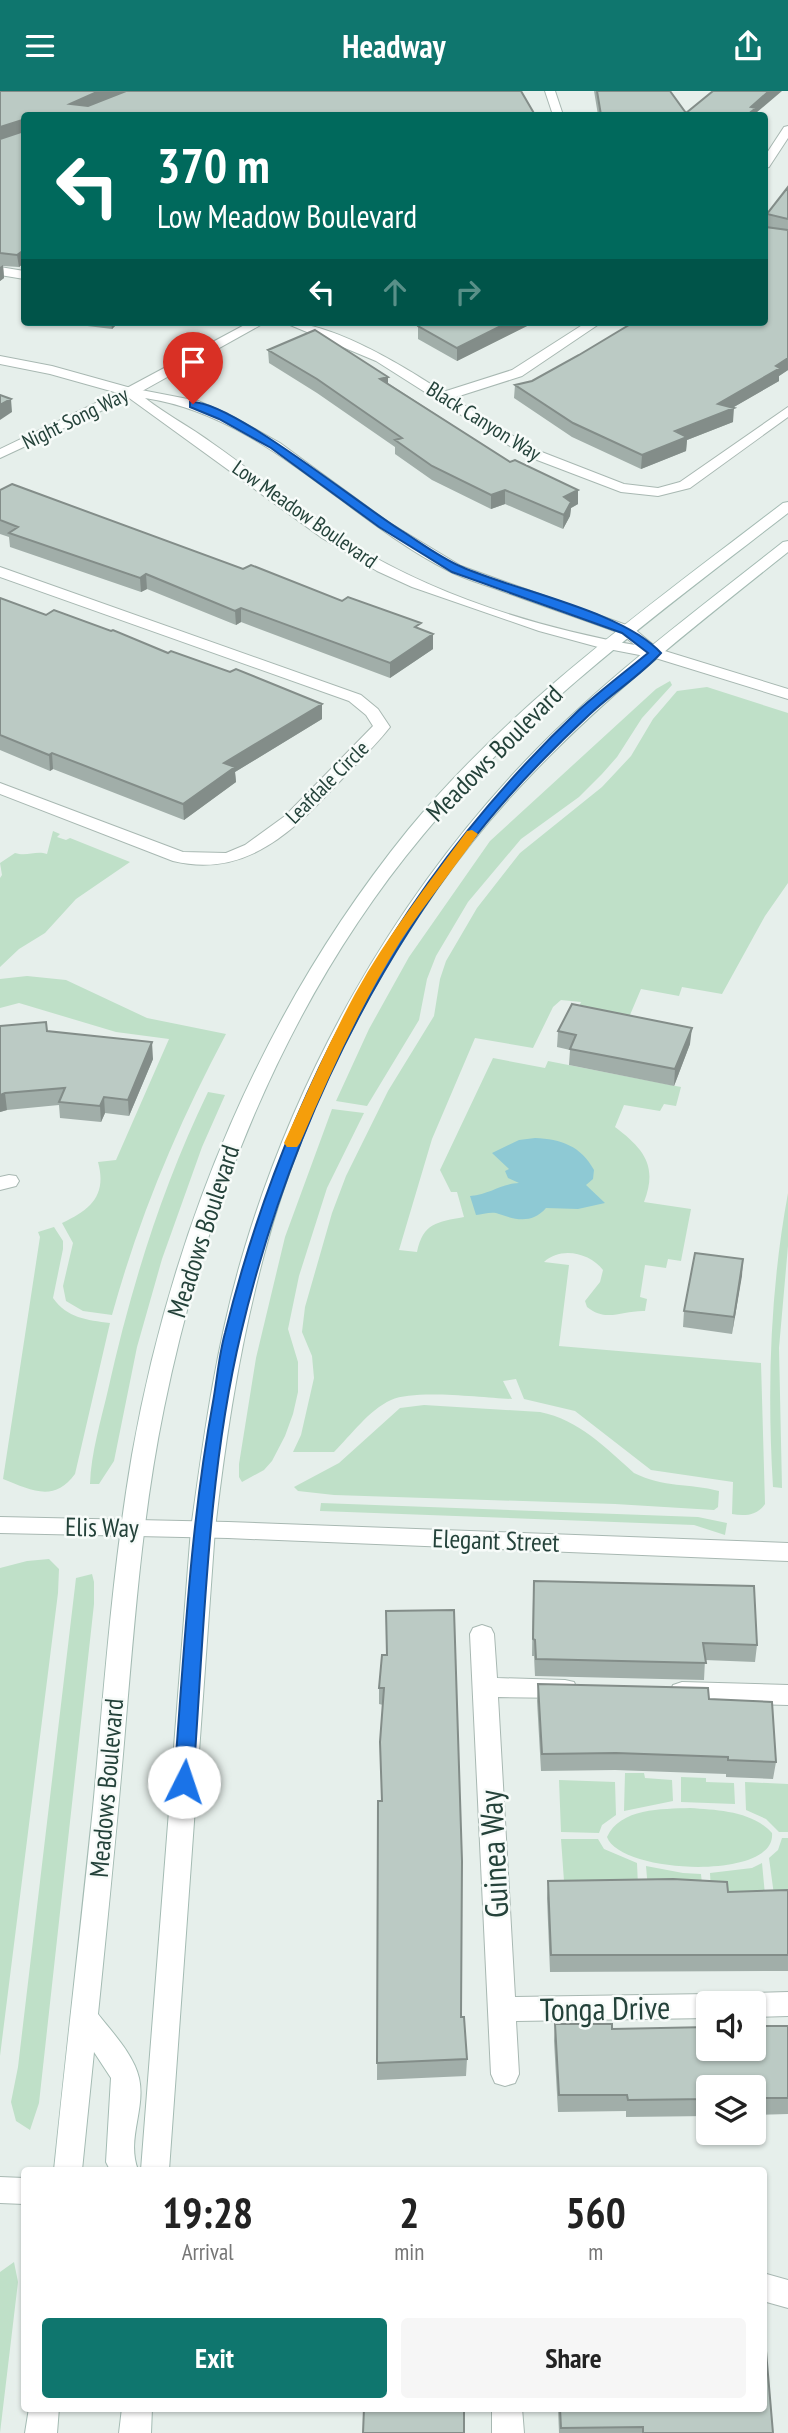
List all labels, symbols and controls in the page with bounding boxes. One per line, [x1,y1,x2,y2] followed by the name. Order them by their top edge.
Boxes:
[342,25,446,67] text: Headway
[21,27,59,65] icon: menu
[729,27,767,65] icon: share
[157,133,270,197] text: 370 m
[42,140,133,231] icon: left
[157,195,417,237] text: Low Meadow Boulevard
[303,273,341,311] icon: left
[376,273,414,311] icon: ahead
[449,273,487,311] icon: right
[163,332,223,404] pin
[174,343,212,381] icon: arrive
[422,375,546,467] street label: Black Canyon Way
[18,381,132,455] street label: Night Song Way
[227,454,383,574] street label: Low Meadow Boulevard
[419,678,569,828] street label: Meadows Boulevard
[280,735,374,829] street label: Leafdale Circle
[160,1140,246,1322] street label: Meadows Boulevard
[65,1510,139,1544] street label: Elis Way
[432,1521,560,1559] street label: Elegant Street
[82,1697,130,1879] street label: Meadows Boulevard
[147,1745,221,1819] position arrow
[469,1789,517,1919] street label: Guinea Way
[539,1986,671,2030] street label: Tonga Drive
[696,1991,766,2145] map controls
[696,1991,766,2061] button: sound
[696,2075,766,2145] button: layers
[162,2185,253,2240] text: 19:28
[399,2185,419,2240] text: 2
[566,2185,626,2240] text: 560
[182,2237,234,2266] text: Arrival
[394,2237,424,2266] text: min
[588,2237,603,2266] text: m
[42,2318,387,2398] button: Exit
[401,2318,746,2398] button: Share

